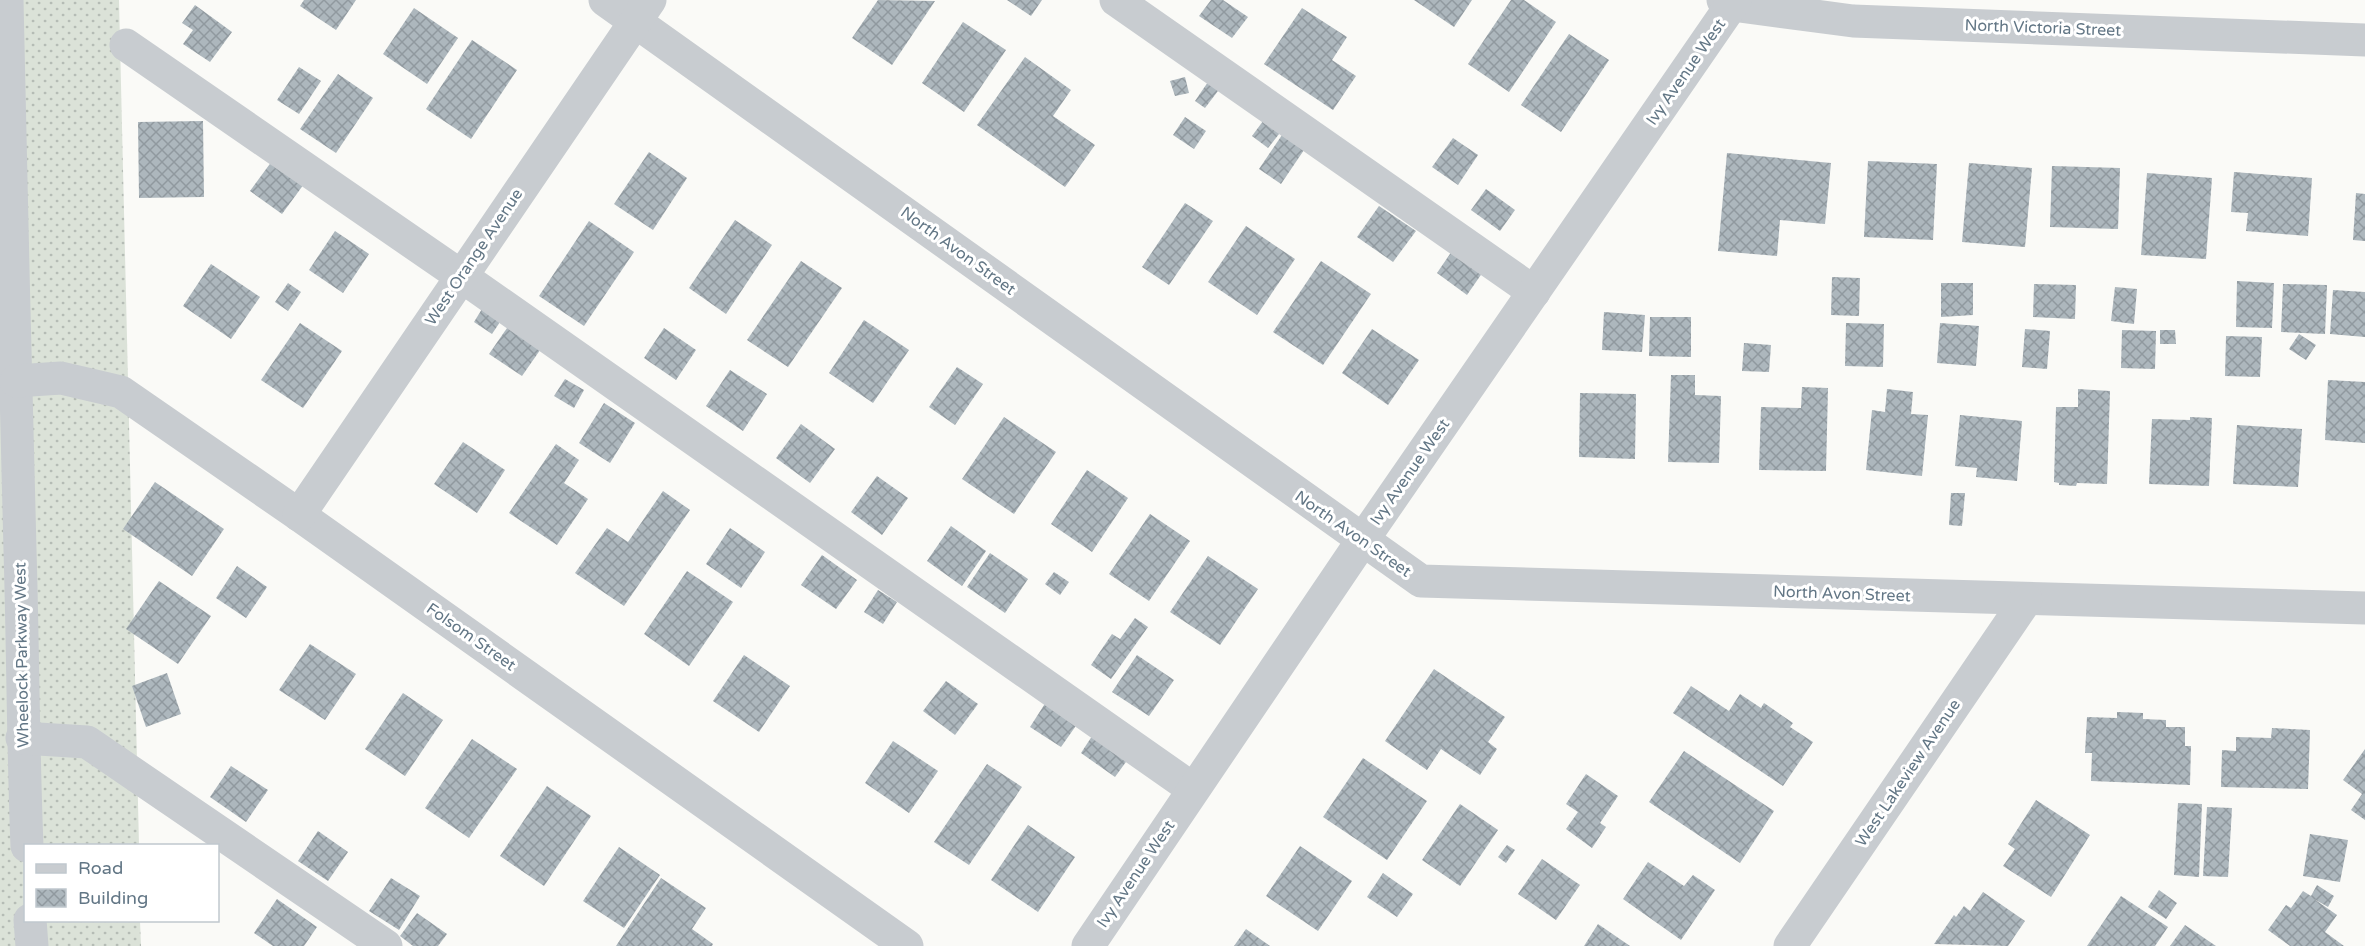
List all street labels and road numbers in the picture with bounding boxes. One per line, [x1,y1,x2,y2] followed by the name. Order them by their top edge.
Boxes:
[1642,15,1730,129] street label: Ivy Avenue West
[1964,15,2122,41] street label: North Victoria Street
[421,185,527,329] street label: West Orange Avenue
[896,202,1020,300] street label: North Avon Street
[1366,415,1454,529] street label: Ivy Avenue West
[1291,486,1415,582] street label: North Avon Street
[10,562,34,748] street label: Wheelock Parkway West
[1773,582,1911,606] street label: North Avon Street
[422,599,520,675] street label: Folsom Street
[1851,695,1965,851] street label: West Lakeview Avenue
[1093,816,1179,932] street label: Ivy Avenue West

